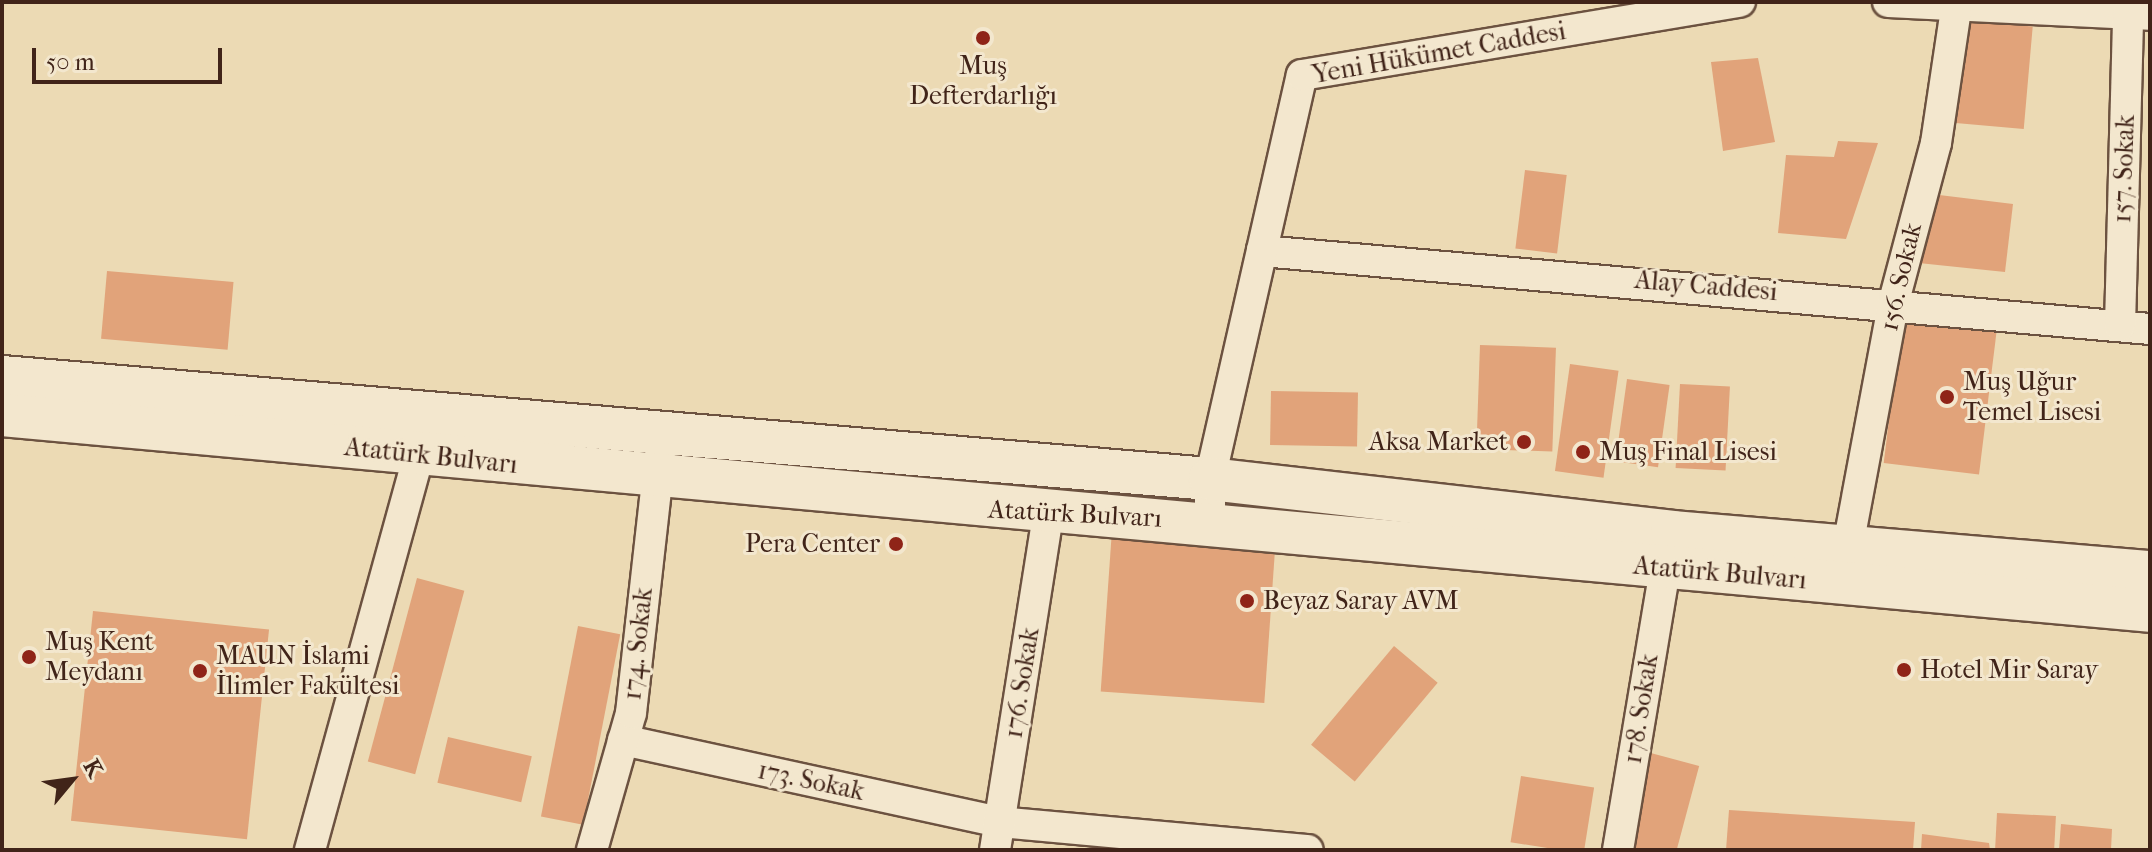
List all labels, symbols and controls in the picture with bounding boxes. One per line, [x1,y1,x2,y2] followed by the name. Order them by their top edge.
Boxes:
[1310,15,1568,91] street label: Yeni Hükümet Caddesi
[974,29,992,47] marker: Muş Defterdarlığı
[36,32,226,82] scale bar
[46,48,95,76] text: 50 m
[909,50,1057,112] place label: Muş Defterdarlığı
[2107,114,2141,224] street label: 157. Sokak
[1873,220,1929,334] street label: 156. Sokak
[1633,264,1779,308] street label: Alay Caddesi
[1963,366,2101,428] place label: Muş Uğur Temel Lisesi
[1938,388,1956,406] marker: Muş Uğur Temel Lisesi
[1369,426,1508,458] place label: Aksa Market
[343,431,519,481] street label: Atatürk Bulvarı
[1515,433,1533,451] marker: Aksa Market
[1599,436,1777,468] place label: Muş Final Lisesi
[1574,443,1592,461] marker: Muş Final Lisesi
[987,494,1163,534] street label: Atatürk Bulvarı
[745,528,880,560] place label: Pera Center
[887,535,905,553] marker: Pera Center
[1632,550,1808,596] street label: Atatürk Bulvarı
[1263,585,1459,617] place label: Beyaz Saray AVM
[617,586,659,702] street label: 174. Sokak
[1238,592,1256,610] marker: Beyaz Saray AVM
[998,625,1046,741] street label: 176. Sokak
[45,626,154,688] place label: Muş Kent Meydanı
[216,640,400,702] place label: MAUN İslami İlimler Fakültesi
[20,648,38,666] marker: Muş Kent Meydanı
[1617,652,1665,766] street label: 178. Sokak
[1920,654,2098,686] place label: Hotel Mir Saray
[1895,661,1913,679] marker: Hotel Mir Saray
[191,662,209,680] marker: MAUN İslami İlimler Fakültesi
[32,740,112,820] north arrow
[755,754,867,808] street label: 173. Sokak
[78,755,108,782] text: K

